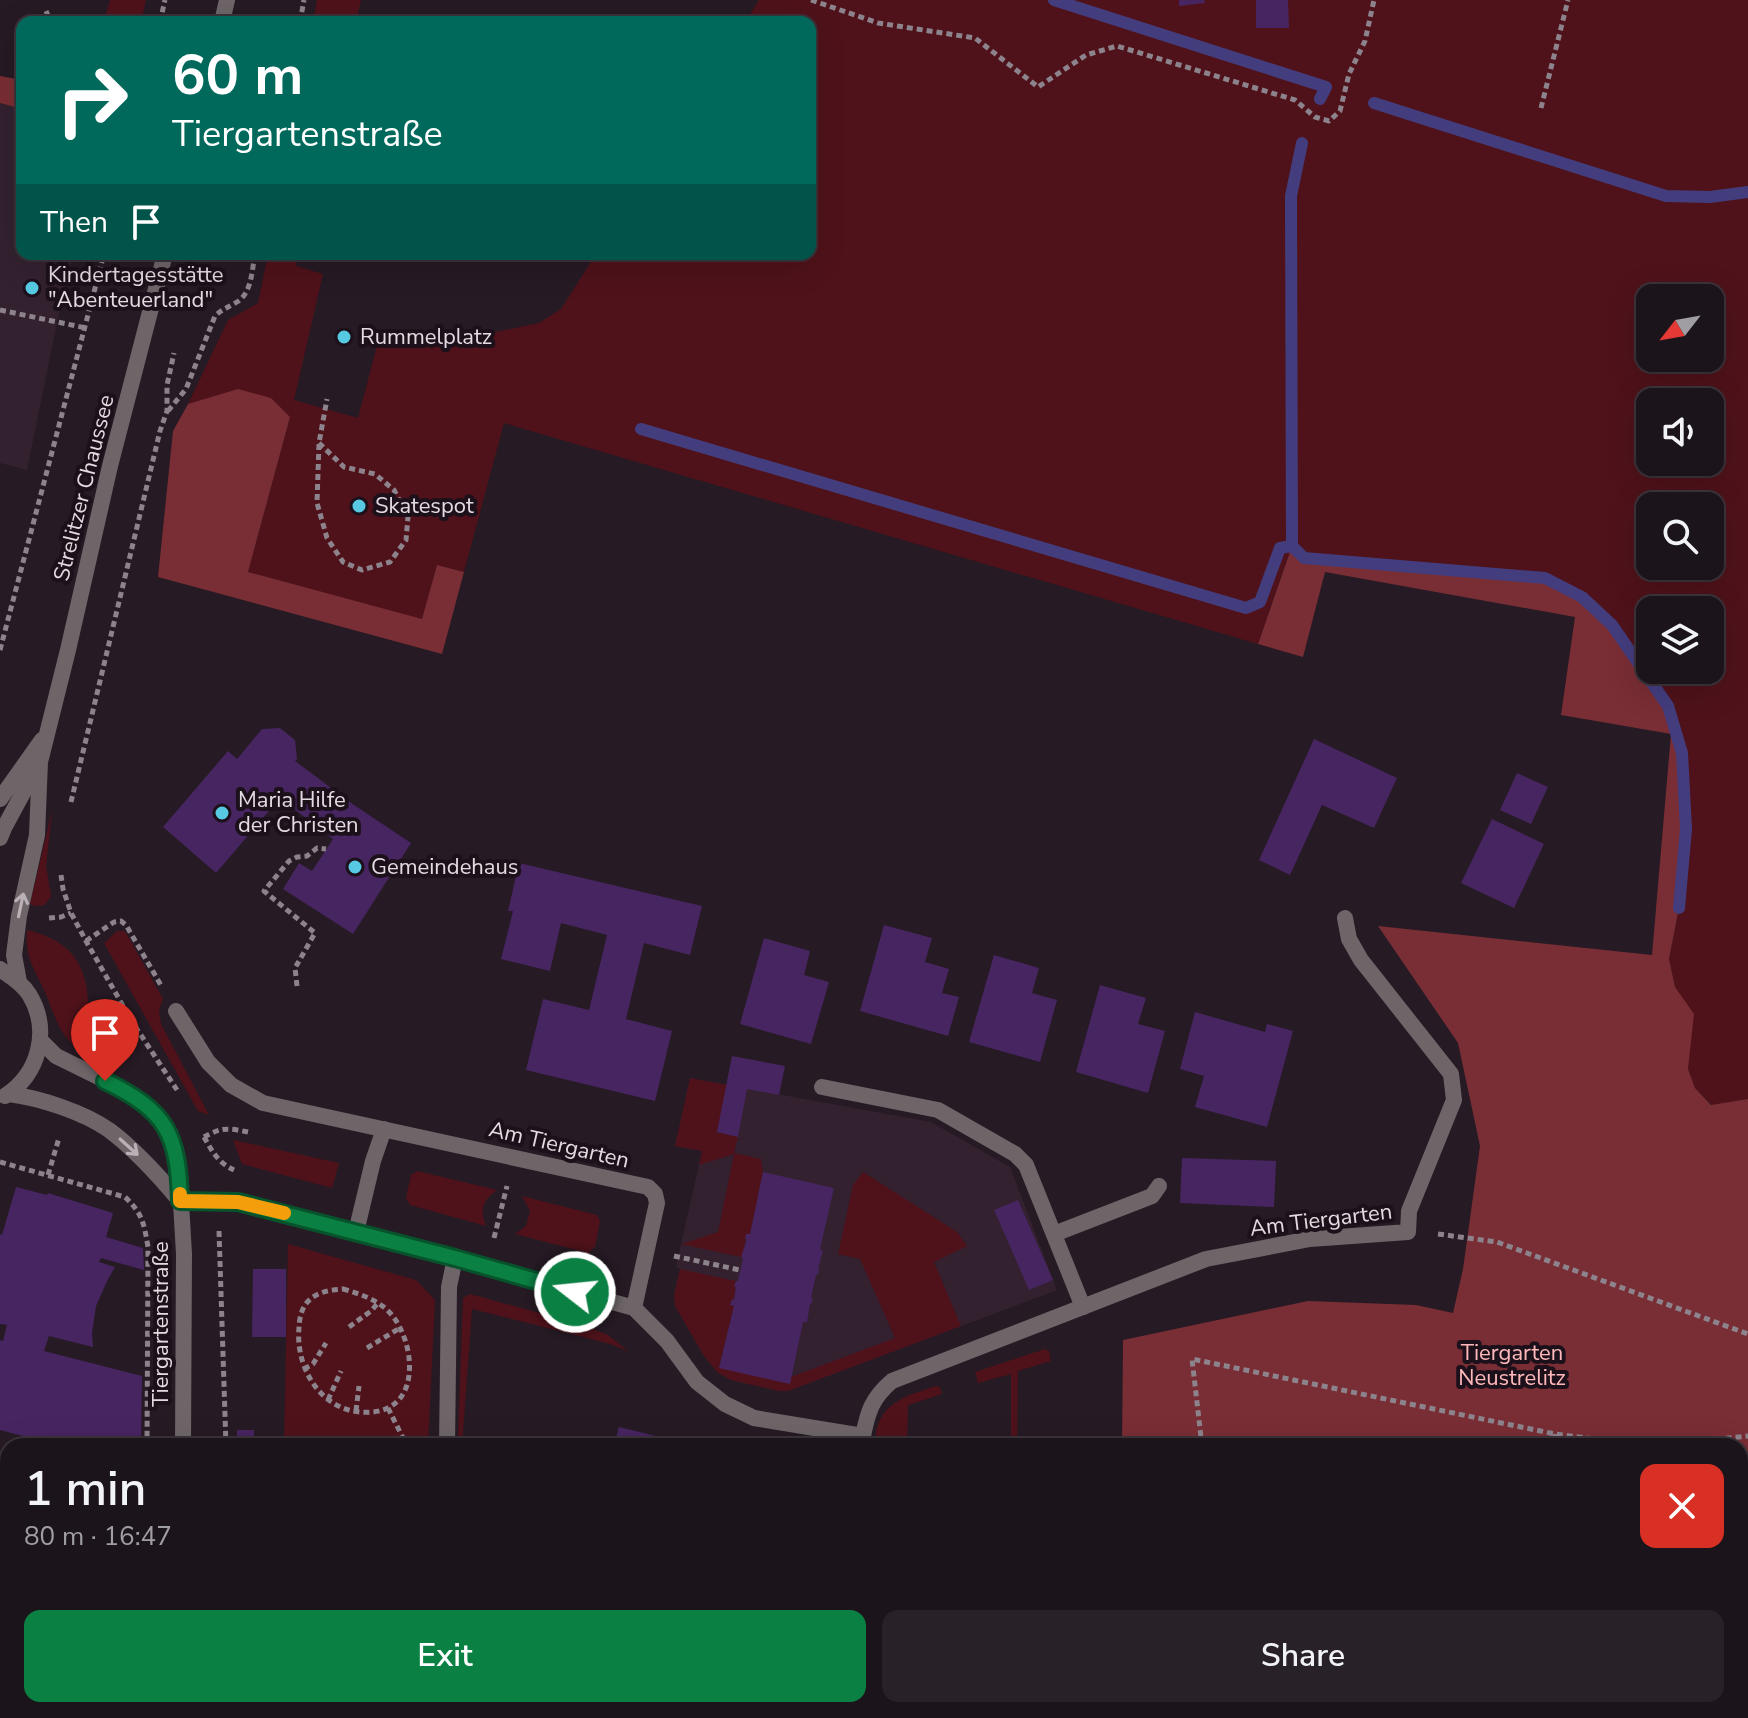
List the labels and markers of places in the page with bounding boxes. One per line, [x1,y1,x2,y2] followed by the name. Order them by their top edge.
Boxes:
[48,260,223,315] place label: Kindertagesstätte "Abenteuerland"
[23,279,41,297] marker: Kindertagesstätte "Abenteuerland"
[360,322,492,352] place label: Rummelplatz
[335,328,353,346] marker: Rummelplatz
[375,491,474,521] place label: Skatespot
[350,497,368,515] marker: Skatespot
[238,785,359,840] place label: Maria Hilfe der Christen
[213,804,231,822] marker: Maria Hilfe der Christen
[371,852,518,882] place label: Gemeindehaus
[346,858,364,876] marker: Gemeindehaus
[71,999,139,1081] pin

